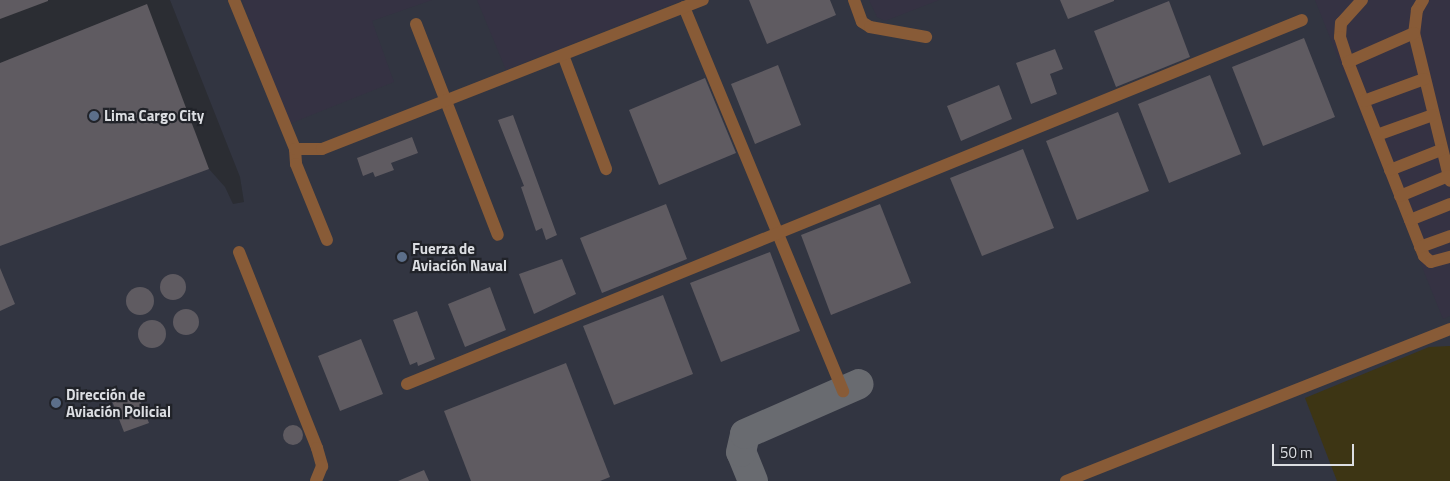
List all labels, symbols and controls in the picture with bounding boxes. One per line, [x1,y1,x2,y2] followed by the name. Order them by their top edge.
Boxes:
[104,107,204,125] place label: Lima Cargo City
[88,110,100,122] marker: Lima Cargo City
[412,239,507,274] place label: Fuerza de Aviación Naval
[396,251,408,263] marker: Fuerza de Aviación Naval
[66,385,171,420] place label: Dirección de Aviación Policial
[50,397,62,409] marker: Dirección de Aviación Policial
[1275,434,1358,466] scale bar
[1280,441,1313,464] text: 50 m

